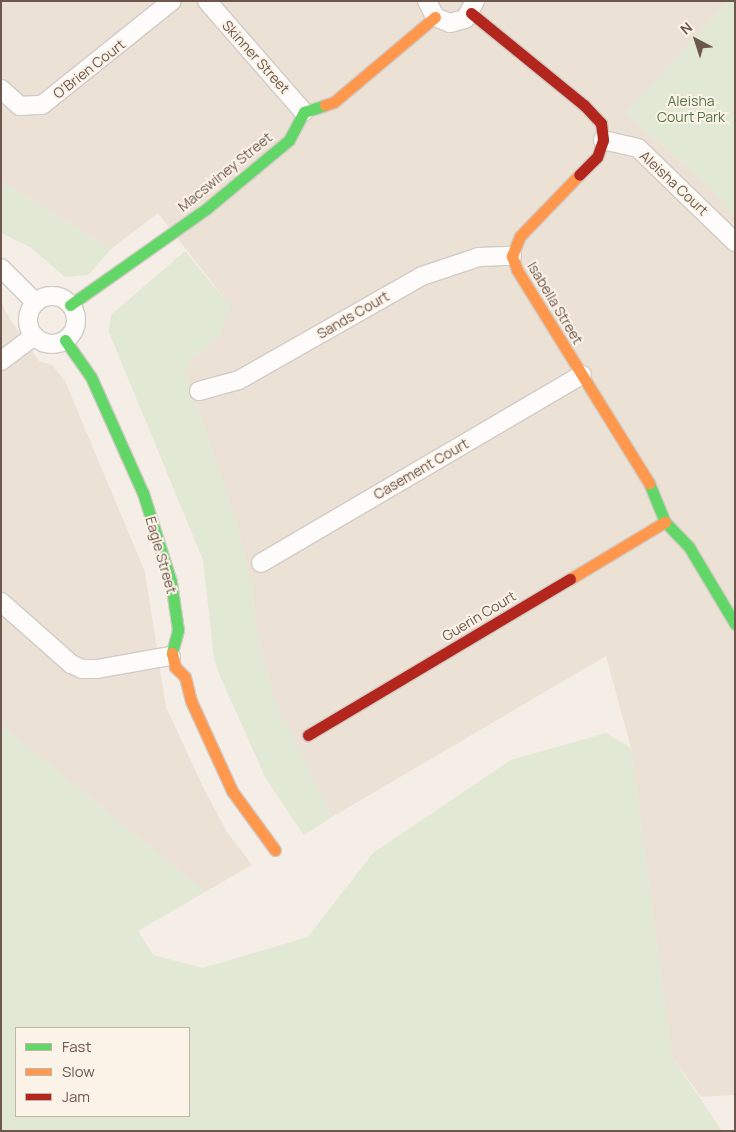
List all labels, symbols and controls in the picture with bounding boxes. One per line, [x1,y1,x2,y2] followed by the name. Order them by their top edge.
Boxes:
[671,15,721,65] north arrow
[219,17,293,97] street label: Skinner Street
[676,18,696,39] text: N
[50,36,128,102] street label: O'Brien Court
[657,93,725,125] park label: Aleisha Court Park
[175,129,275,215] street label: Macswiney Street
[636,147,712,219] street label: Aleisha Court
[524,259,586,347] street label: Isabella Street
[314,288,392,342] street label: Sands Court
[371,435,471,503] street label: Casement Court
[142,515,180,595] street label: Eagle Street
[439,587,519,645] street label: Guerin Court
[15,1027,190,1117] legend
[62,1036,91,1057] text: Fast
[62,1061,95,1082] text: Slow
[62,1086,90,1107] text: Jam

